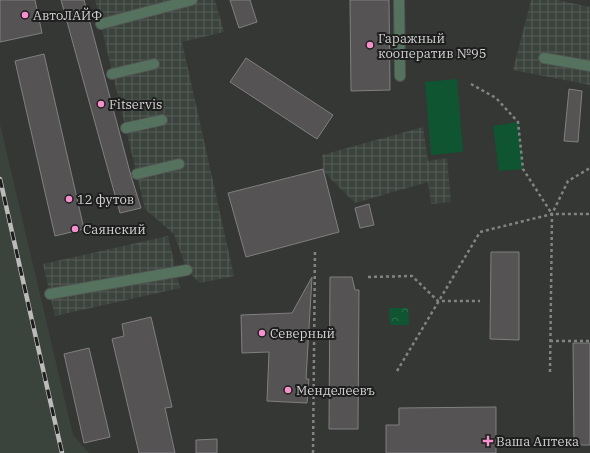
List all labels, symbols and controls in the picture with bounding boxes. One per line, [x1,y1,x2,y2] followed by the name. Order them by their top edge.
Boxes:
[33,7,102,24] place label: АвтоЛАЙФ
[20,10,30,20] marker: АвтоЛАЙФ
[378,30,487,62] place label: Гаражный кооператив №95
[365,40,375,50] marker: Гаражный кооператив №95
[109,96,162,113] place label: Fitservis
[96,99,106,109] marker: Fitservis
[77,191,134,208] place label: 12 футов
[64,194,74,204] marker: 12 футов
[83,221,146,238] place label: Саянский
[70,224,80,234] marker: Саянский
[270,325,335,342] place label: Северный
[257,328,267,338] marker: Северный
[296,382,375,399] place label: Менделеевъ
[283,385,293,395] marker: Менделеевъ
[496,433,579,450] place label: Ваша Аптека
[483,436,493,446] marker: Ваша Аптека

